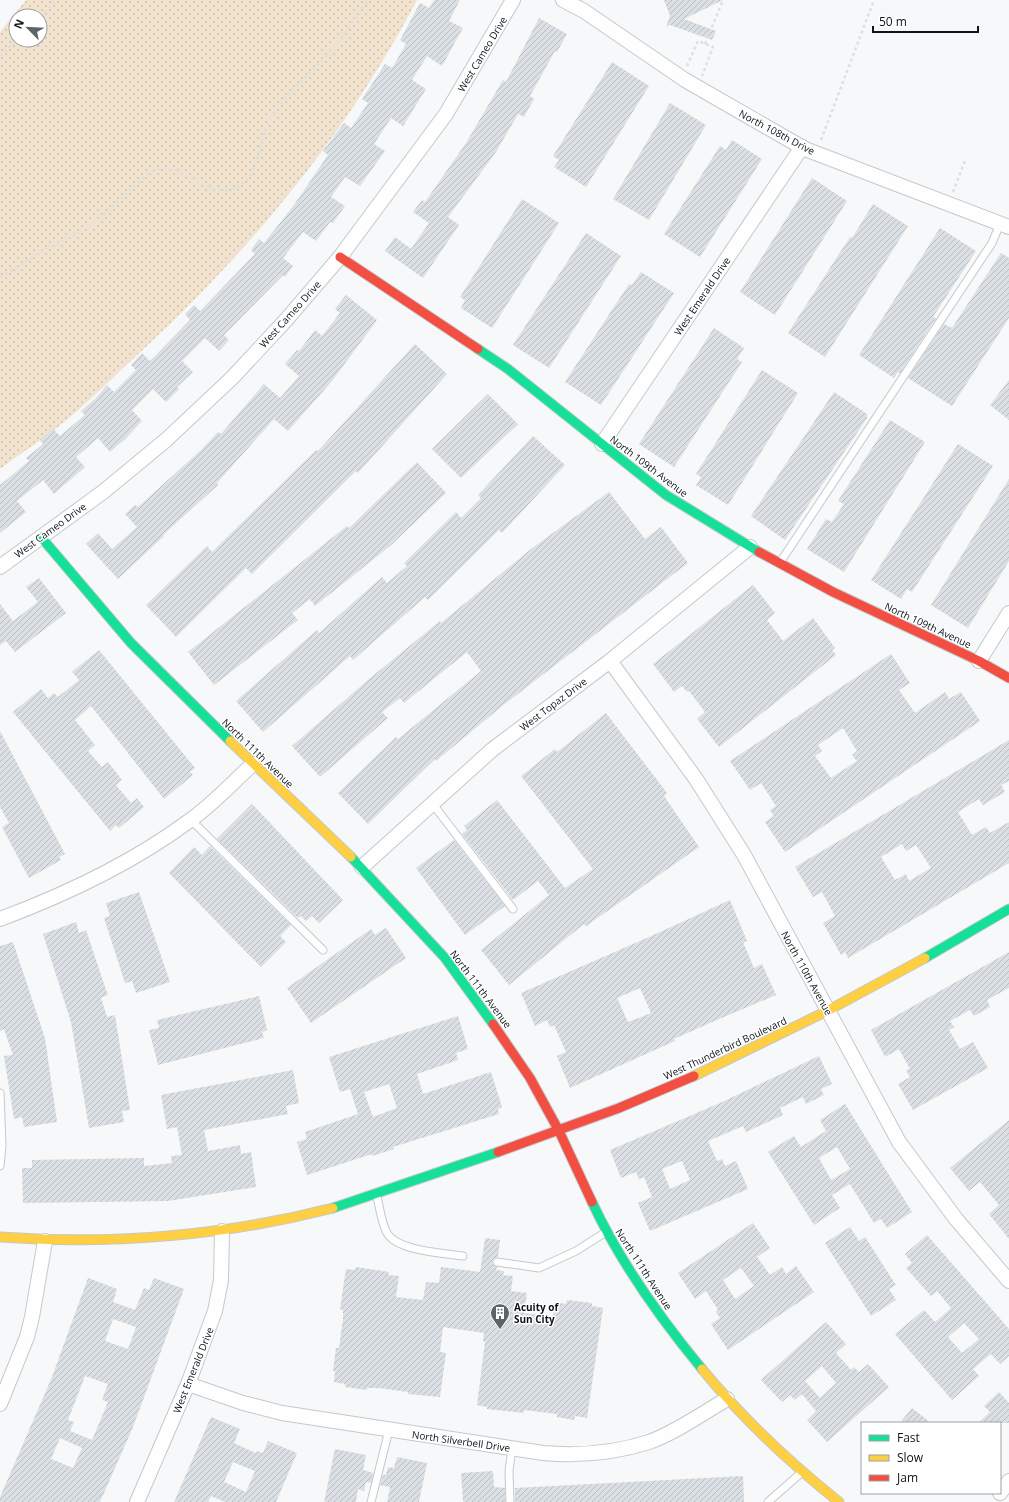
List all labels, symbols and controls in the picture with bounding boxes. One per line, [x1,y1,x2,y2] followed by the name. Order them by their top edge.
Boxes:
[8,8,48,48] north arrow
[873,8,978,34] scale bar
[454,13,510,94] street label: West Cameo Drive
[879,13,907,30] text: 50 m
[10,17,27,31] text: N
[737,106,818,158] street label: North 108th Drive
[671,254,734,338] street label: West Emerald Drive
[256,277,324,350] street label: West Cameo Drive
[607,432,691,500] street label: North 109th Avenue
[11,499,89,561] street label: West Cameo Drive
[882,599,974,651] street label: North 109th Avenue
[517,674,590,734] street label: West Topaz Drive
[219,715,297,791] street label: North 111th Avenue
[778,928,836,1018] street label: North 110th Avenue
[447,947,515,1031] street label: North 111th Avenue
[661,1013,789,1083] street label: West Thunderbird Boulevard
[612,1226,676,1313] street label: North 111th Avenue
[514,1300,559,1326] place label: Acuity of Sun City
[489,1302,511,1330] building icon: Acuity of Sun City
[169,1325,217,1415] street label: West Emerald Drive
[861,1422,1001,1494] legend
[411,1427,511,1455] street label: North Silverbell Drive
[897,1429,920,1446] text: Fast
[897,1449,924,1466] text: Slow
[896,1469,918,1486] text: Jam

